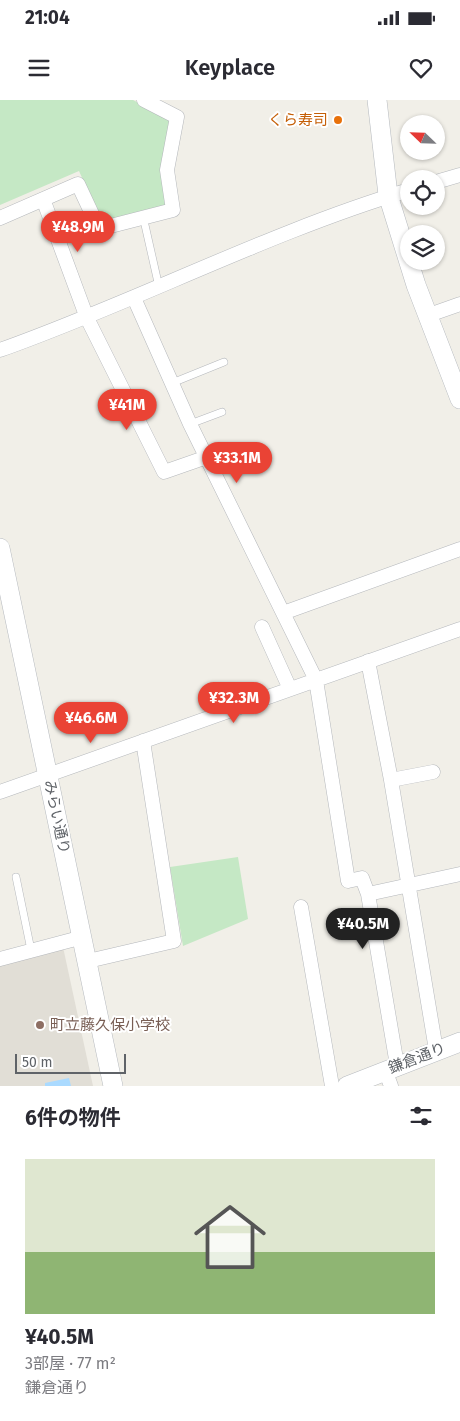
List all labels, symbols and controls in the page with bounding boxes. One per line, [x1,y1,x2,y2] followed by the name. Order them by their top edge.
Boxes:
[25,6,70,29] text: 21:04
[25,54,53,82] icon: menu
[185,54,275,81] text: Keyplace
[407,54,435,82] icon: heart
[268,111,328,129] place label: くら寿司
[332,114,344,126] marker: くら寿司
[400,115,445,160] north arrow
[400,115,445,270] map controls
[400,170,445,215] button: locate
[37,210,119,253] pin: ¥48.9M
[52,217,104,236] text: ¥48.9M
[400,225,445,270] button: layers
[97,388,157,431] pin: ¥41M
[109,395,145,414] text: ¥41M
[196,442,278,484] pin: ¥33.1M
[213,448,261,467] text: ¥33.1M
[193,682,275,724] pin: ¥32.3M
[209,688,259,707] text: ¥32.3M
[50,702,132,744] pin: ¥46.6M
[65,708,117,727] text: ¥46.6M
[40,778,74,856] street label: みらい通り
[322,908,404,950] pin: ¥40.5M
[337,914,389,933] text: ¥40.5M
[50,1016,170,1034] place label: 町立藤久保小学校
[34,1019,46,1031] marker: 町立藤久保小学校
[386,1039,448,1077] street label: 鎌倉通り
[15,1051,126,1074] scale bar
[22,1054,53,1071] text: 50 m
[407,1102,435,1130] icon: filters
[25,1105,121,1131] text: 6件の物件
[185,1192,275,1282] icon: home
[25,1324,94,1350] text: ¥40.5M
[25,1354,116,1373] text: 3部屋 · 77 m²
[25,1378,89,1397] text: 鎌倉通り

